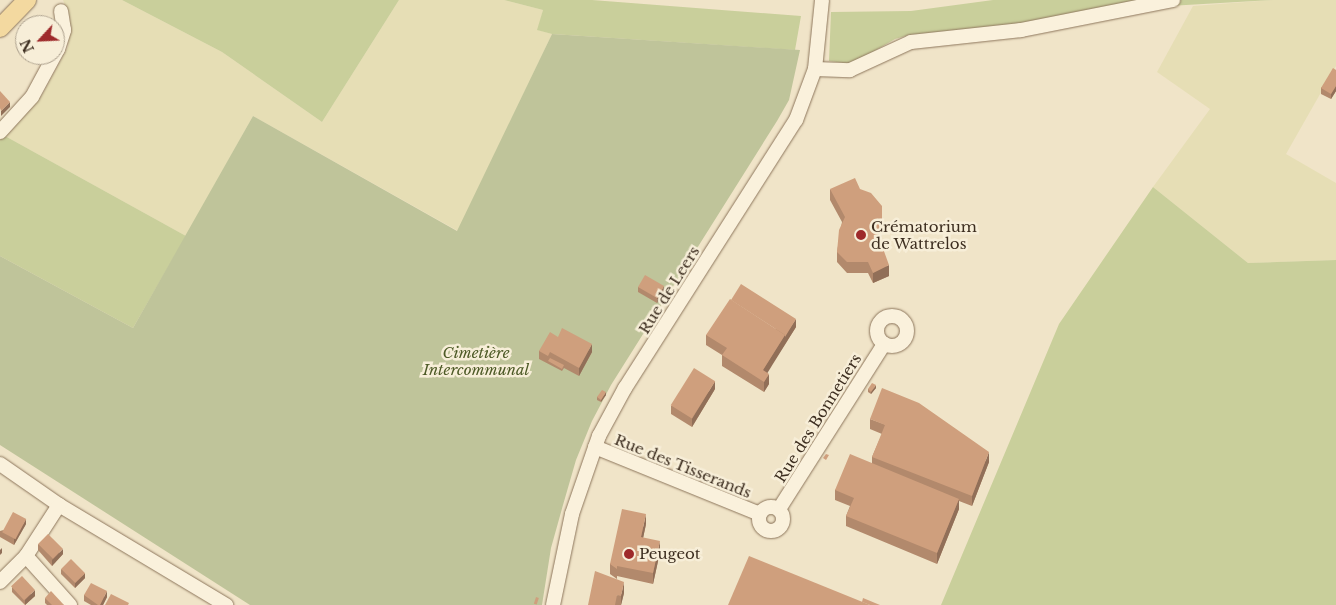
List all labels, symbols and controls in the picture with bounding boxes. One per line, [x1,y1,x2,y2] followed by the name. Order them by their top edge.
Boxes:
[15,15,65,65] north arrow
[16,36,38,56] text: N
[871,217,977,252] place label: Crématorium de Wattrelos
[855,229,867,241] marker: Crématorium de Wattrelos
[635,243,703,337] street label: Rue de Leers
[423,343,529,378] park label: Cimetière Intercommunal
[771,350,865,486] street label: Rue des Bonnetiers
[612,430,754,502] street label: Rue des Tisserands
[639,545,700,563] place label: Peugeot
[623,548,635,560] marker: Peugeot

